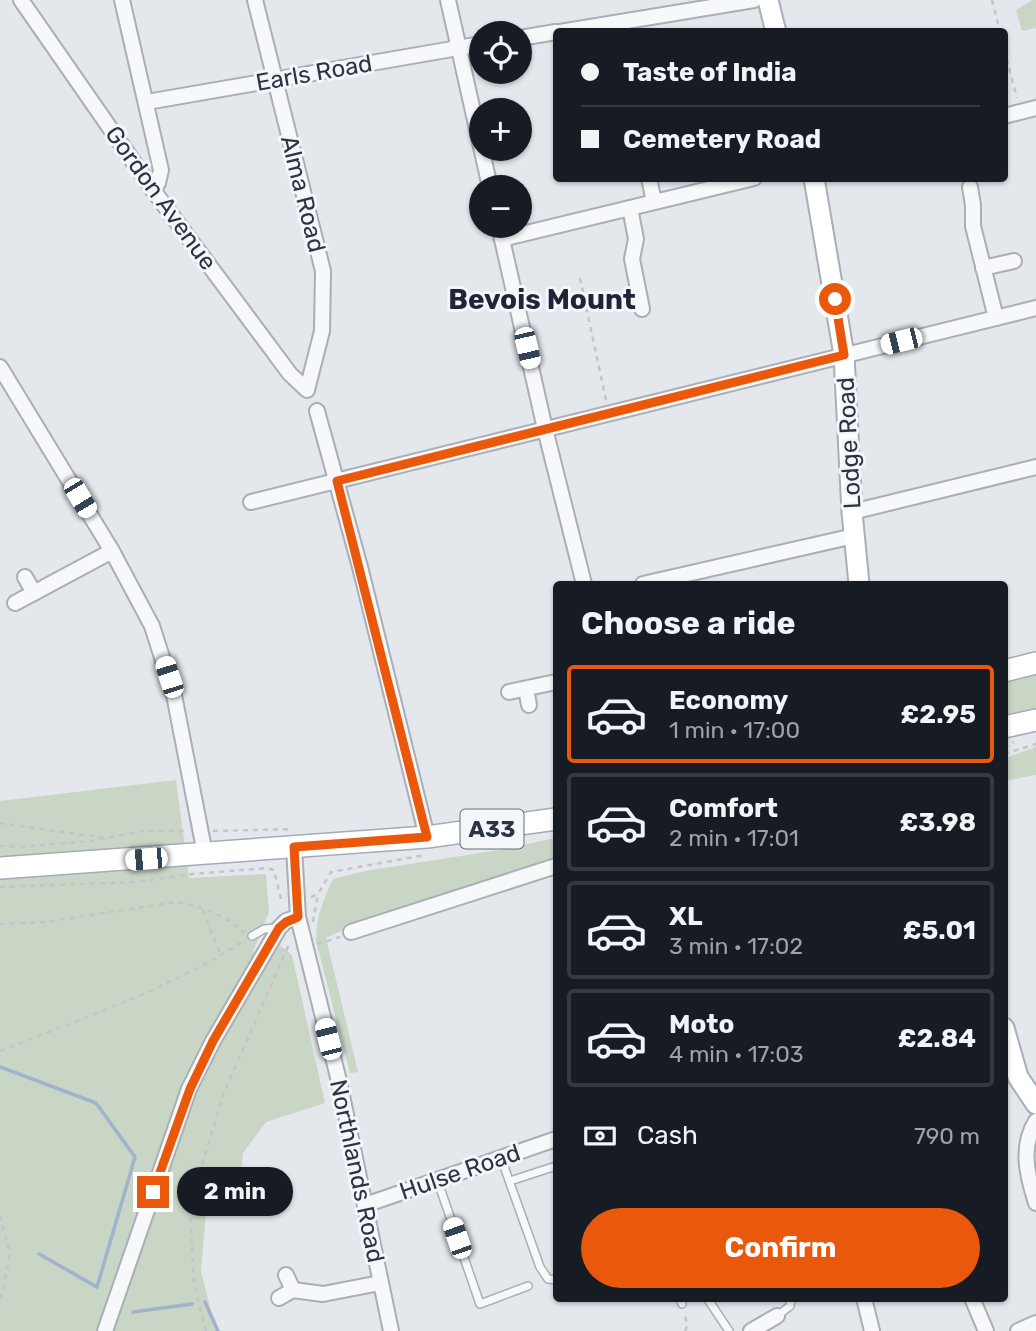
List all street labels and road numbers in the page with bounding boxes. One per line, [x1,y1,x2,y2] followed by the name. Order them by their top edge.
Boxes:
[254,49,374,97] street label: Earls Road
[99,121,223,275] street label: Gordon Avenue
[275,133,331,255] street label: Alma Road
[832,376,866,510] street label: Lodge Road
[461,810,524,848] road number: A33
[324,1077,390,1265] street label: Northlands Road
[396,1138,524,1206] street label: Hulse Road

